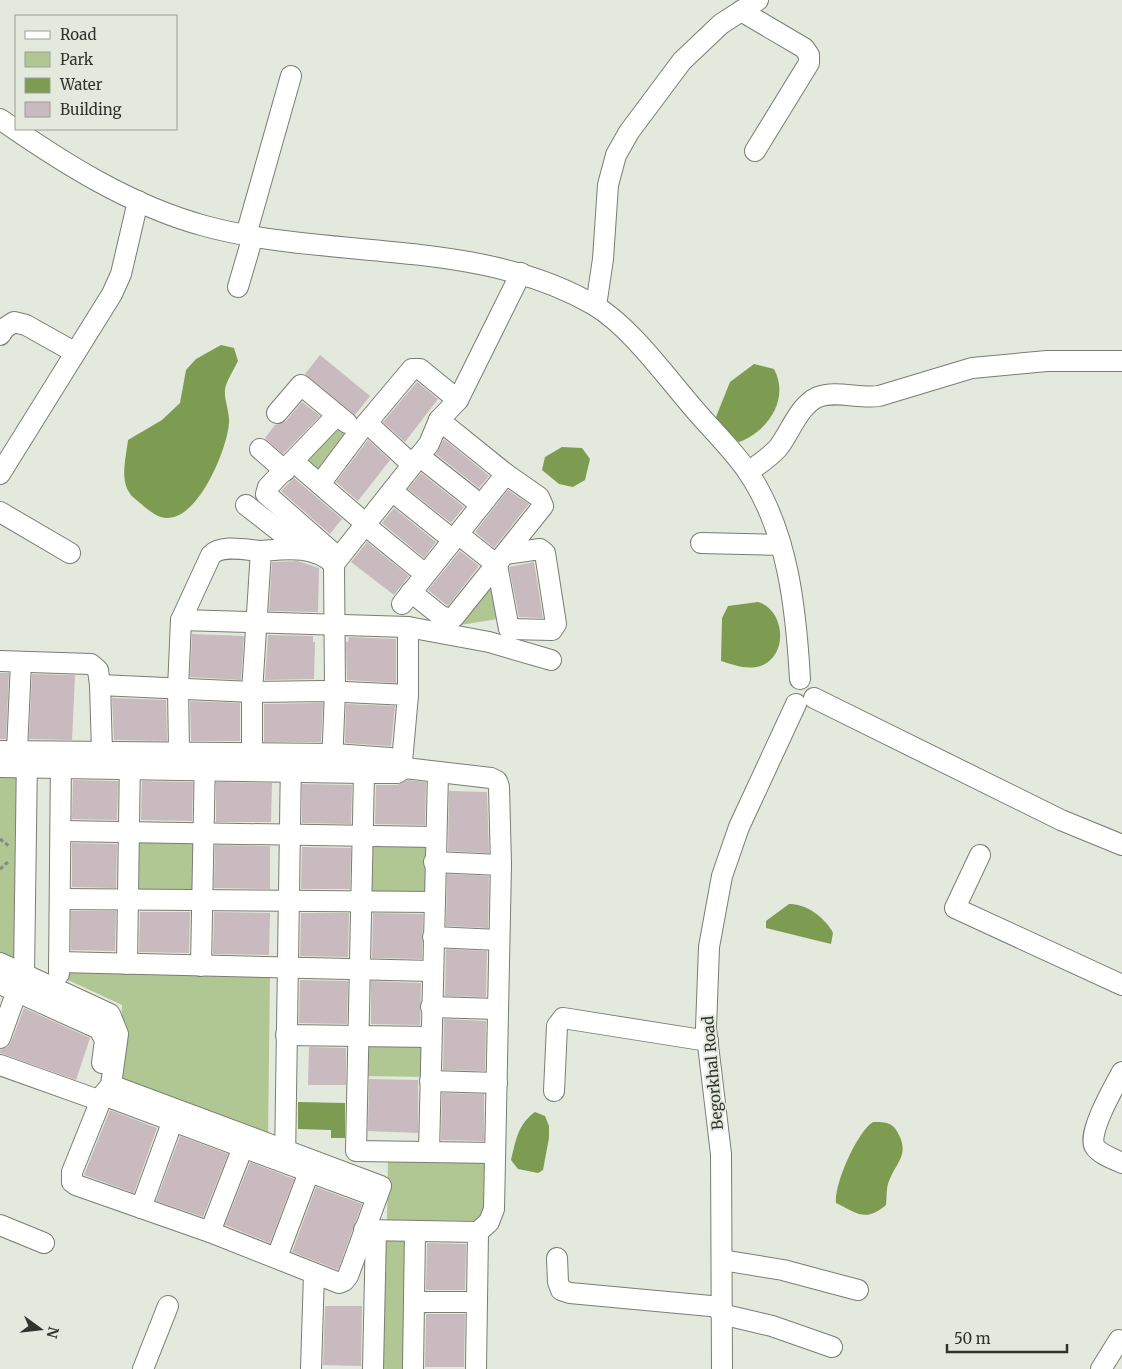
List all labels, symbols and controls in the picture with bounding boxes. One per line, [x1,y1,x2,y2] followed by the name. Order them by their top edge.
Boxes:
[15,15,178,130] legend
[60,25,96,44] text: Road
[60,50,94,69] text: Park
[59,75,103,94] text: Water
[60,100,122,119] text: Building
[698,1015,727,1131] street label: Begorkhal Road
[15,1304,65,1354] north arrow
[947,1322,1067,1354] scale bar
[42,1325,63,1340] text: N
[954,1329,991,1348] text: 50 m

